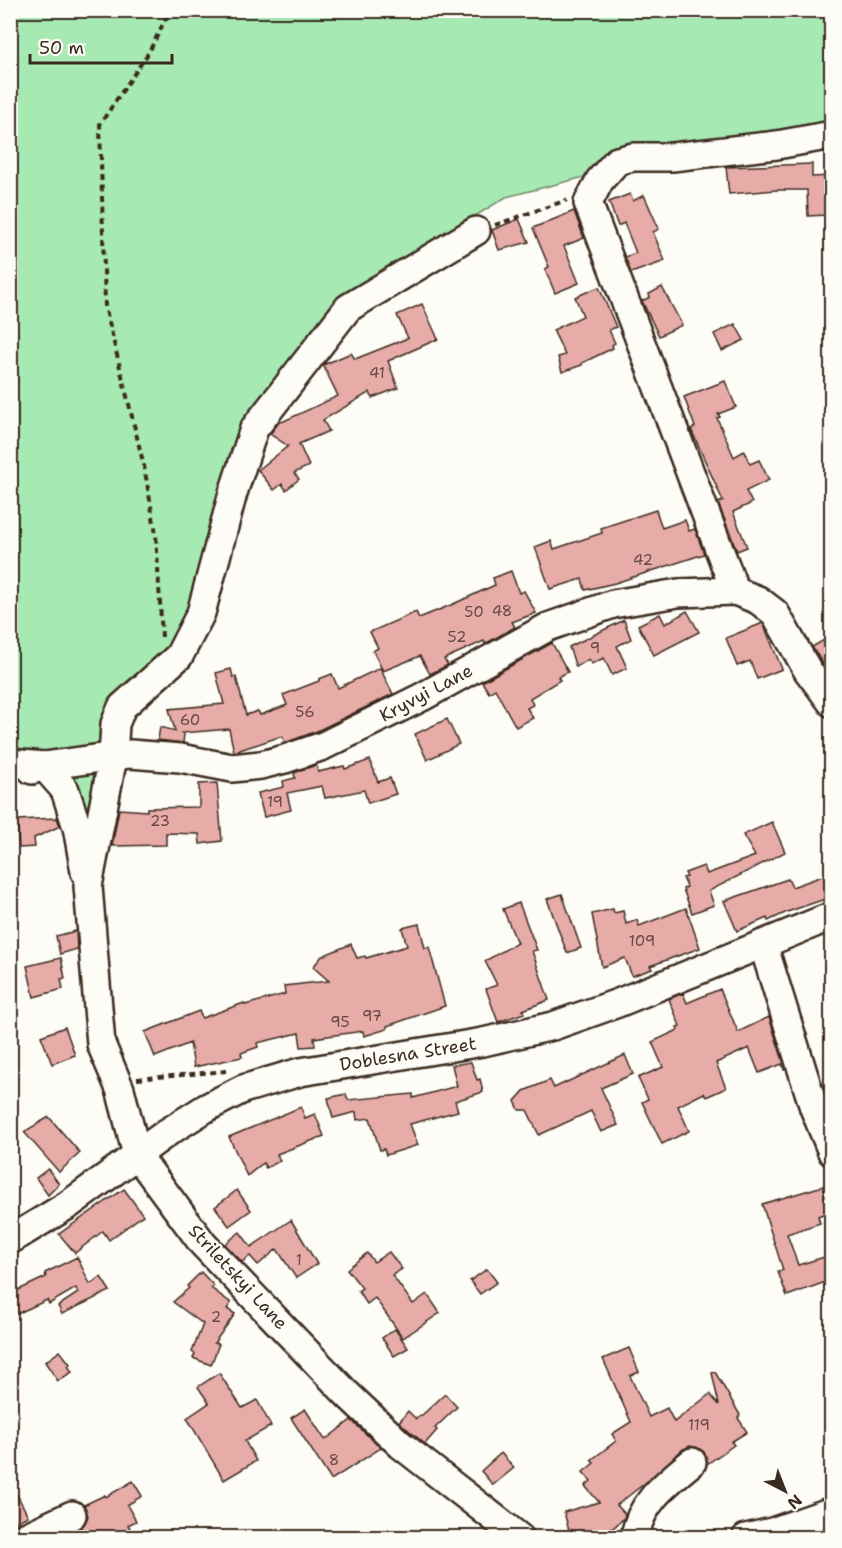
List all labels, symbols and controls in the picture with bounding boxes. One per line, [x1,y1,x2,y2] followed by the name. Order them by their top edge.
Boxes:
[30,27,172,65] scale bar
[39,36,84,60] text: 50 m
[369,363,385,383] house number: 41
[633,550,653,570] house number: 42
[492,601,512,621] house number: 48
[464,602,484,622] house number: 50
[448,627,466,647] house number: 52
[590,638,600,658] house number: 9
[375,658,477,728] street label: Kryvyi Lane
[295,702,315,722] house number: 56
[180,710,200,730] house number: 60
[267,792,283,812] house number: 19
[150,811,170,831] house number: 23
[629,931,655,951] house number: 109
[362,1006,382,1026] house number: 97
[330,1012,350,1032] house number: 95
[338,1031,478,1077] street label: Doblesna Street
[183,1219,293,1335] street label: Striletskyi Lane
[296,1250,302,1270] house number: 1
[211,1307,221,1327] house number: 2
[688,1415,710,1435] house number: 119
[329,1450,339,1470] house number: 8
[755,1461,815,1521] north arrow
[783,1490,806,1514] text: N

